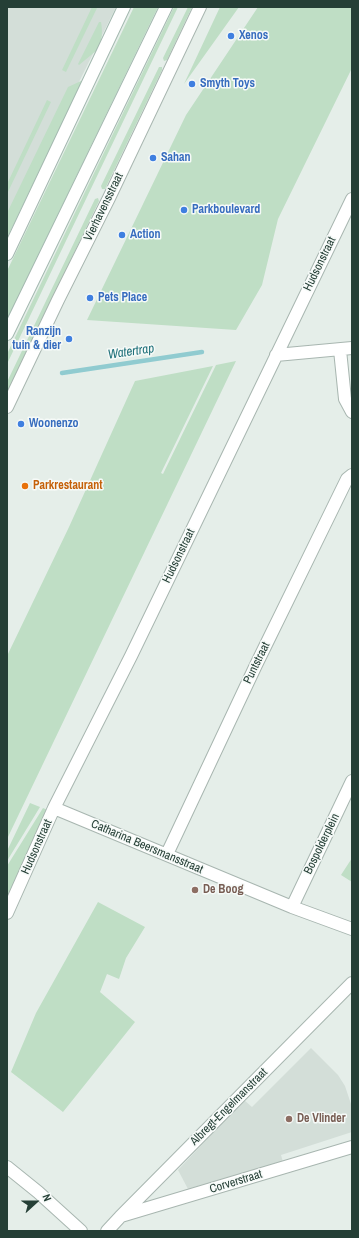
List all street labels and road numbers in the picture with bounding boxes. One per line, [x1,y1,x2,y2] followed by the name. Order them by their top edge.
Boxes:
[81,170,127,244] street label: Vierhavensstraat
[301,235,339,293] street label: Hudsonstraat
[160,527,198,585] street label: Hudsonstraat
[241,640,273,686] street label: Puntstraat
[301,811,343,877] street label: Bospolderplein
[19,817,55,877] street label: Hudsonstraat
[89,817,205,877] street label: Catharina Beersmansstraat
[187,1065,271,1149] street label: Albregt-Engelmanstraat
[208,1167,264,1197] street label: Corverstraat

